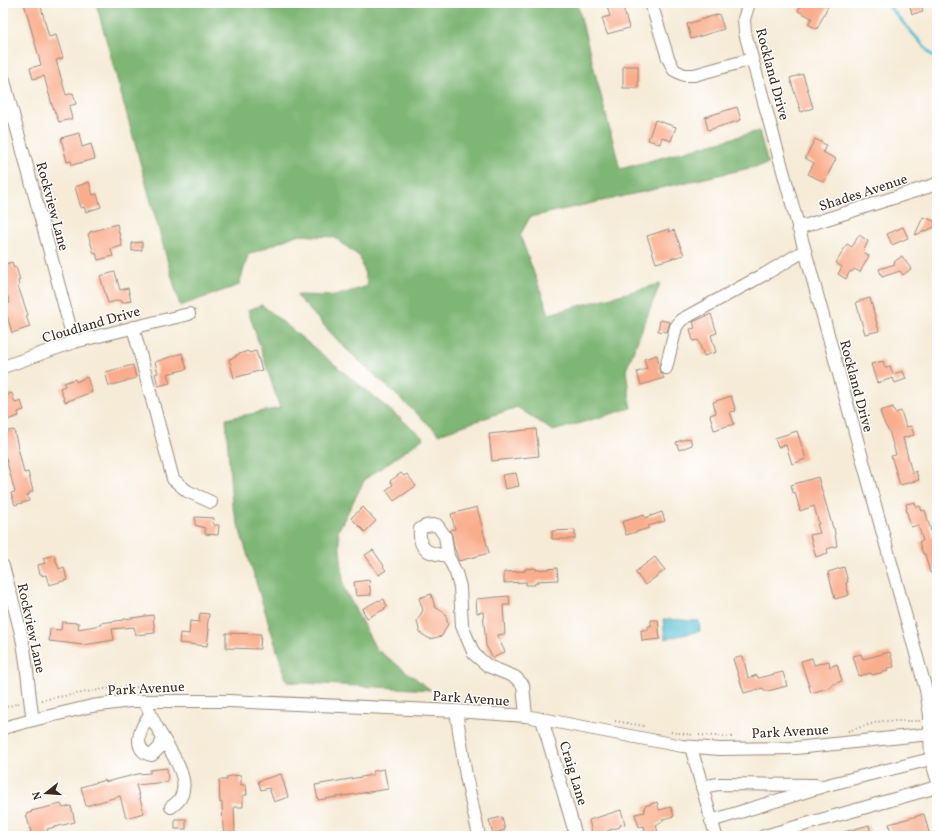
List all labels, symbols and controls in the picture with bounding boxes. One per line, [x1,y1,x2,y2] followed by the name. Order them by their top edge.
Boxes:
[750,26,793,123] street label: Rockland Drive
[31,160,73,253] street label: Rockview Lane
[817,170,911,217] street label: Shades Avenue
[40,302,143,348] street label: Cloudland Drive
[834,338,877,435] street label: Rockland Drive
[12,582,49,675] street label: Rockview Lane
[107,678,185,701] street label: Park Avenue
[432,687,510,712] street label: Park Avenue
[751,721,829,744] street label: Park Avenue
[554,739,591,808] street label: Craig Lane
[26,773,66,813] north arrow
[30,789,46,802] text: N

